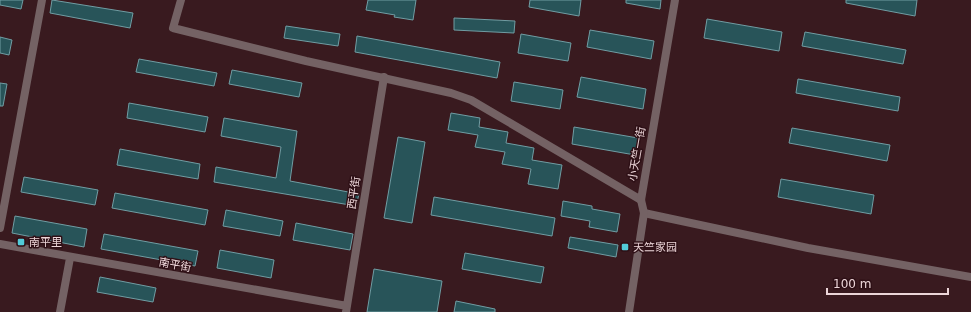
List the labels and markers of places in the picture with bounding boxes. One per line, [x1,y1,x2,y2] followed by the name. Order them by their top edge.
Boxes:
[29,236,62,249] place label: 南平里
[16,237,26,247] marker: 南平里
[633,241,677,254] place label: 天竺家园
[620,242,630,252] marker: 天竺家园

